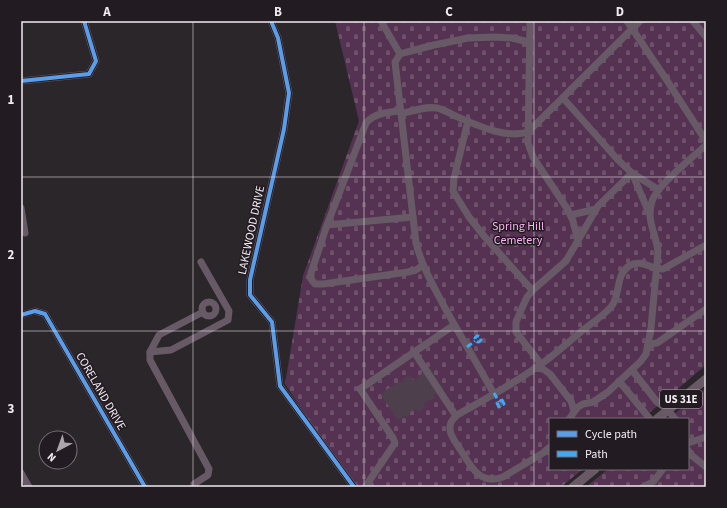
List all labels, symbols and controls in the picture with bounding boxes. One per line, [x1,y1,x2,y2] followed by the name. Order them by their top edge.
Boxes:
[102,3,111,21] text: A
[274,3,282,21] text: B
[445,3,453,21] text: C
[616,3,624,21] text: D
[8,91,15,109] text: 1
[234,184,269,276] street label: LAKEWOOD DRIVE
[492,218,544,249] park label: Spring Hill Cemetery
[8,246,15,264] text: 2
[71,349,130,433] street label: CORELAND DRIVE
[660,390,702,408] road number: US 31E
[8,400,15,418] text: 3
[549,418,689,470] legend
[585,426,637,443] text: Cycle path
[38,430,78,470] north arrow
[585,446,608,463] text: Path
[44,449,59,465] text: N

